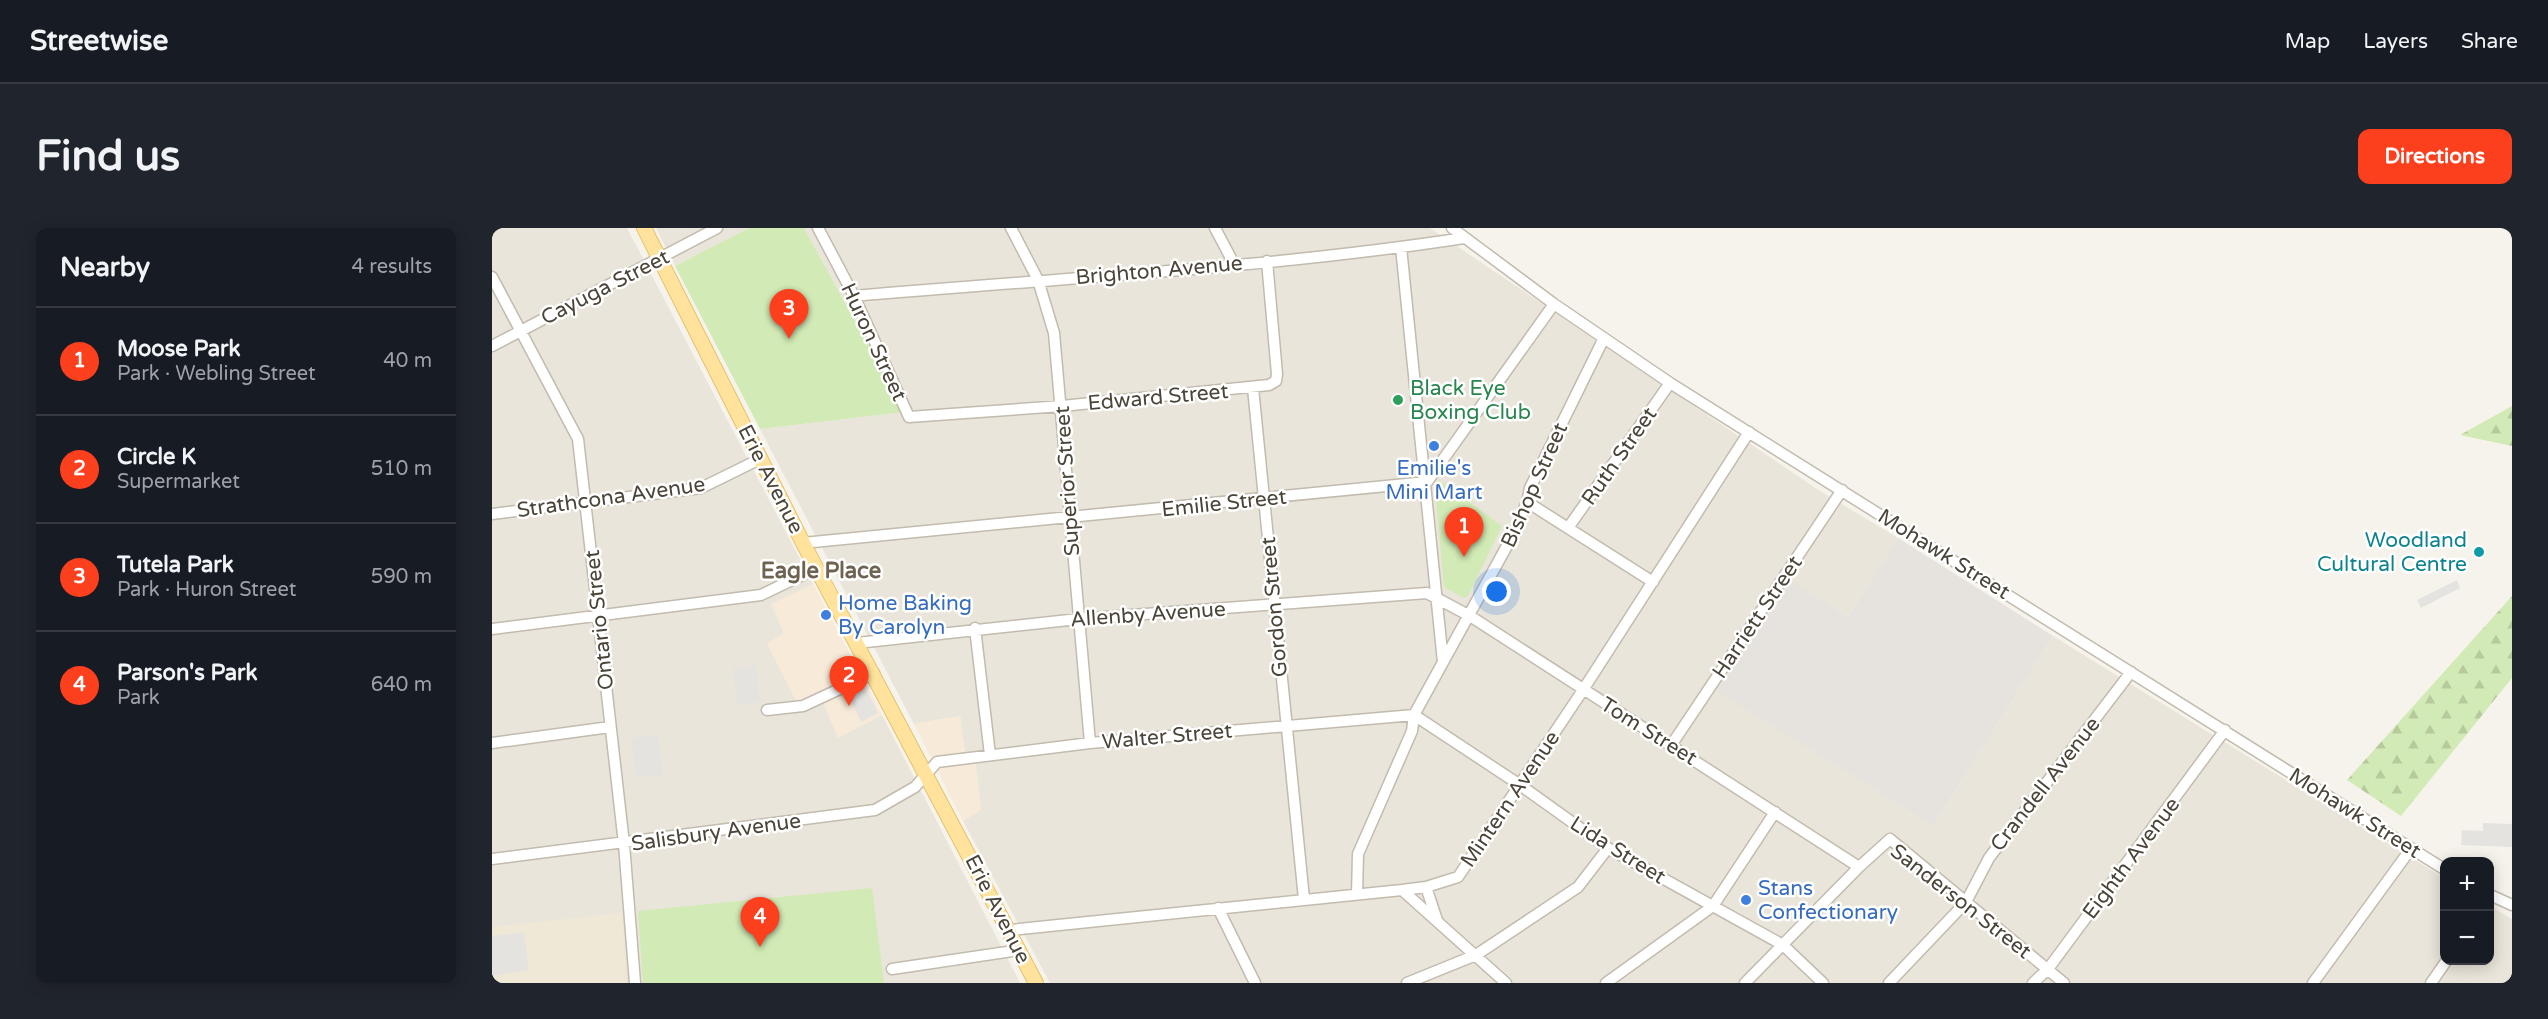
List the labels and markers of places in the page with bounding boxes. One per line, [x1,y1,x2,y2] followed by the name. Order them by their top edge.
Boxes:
[770,290,808,339] pin: 3
[1410,376,1531,425] place label: Black Eye Boxing Club
[1391,393,1405,407] marker: Black Eye Boxing Club
[1427,439,1441,453] marker: Emilie's Mini Mart
[1386,456,1482,505] place label: Emilie's Mini Mart
[1444,508,1484,557] pin: 1
[2317,528,2467,577] place label: Woodland Cultural Centre
[2472,545,2486,559] marker: Woodland Cultural Centre
[838,591,972,640] place label: Home Baking By Carolyn
[819,608,833,622] marker: Home Baking By Carolyn
[830,656,868,706] pin: 2
[1758,876,1898,925] place label: Stans Confectionary
[1739,893,1753,907] marker: Stans Confectionary
[740,898,780,947] pin: 4

